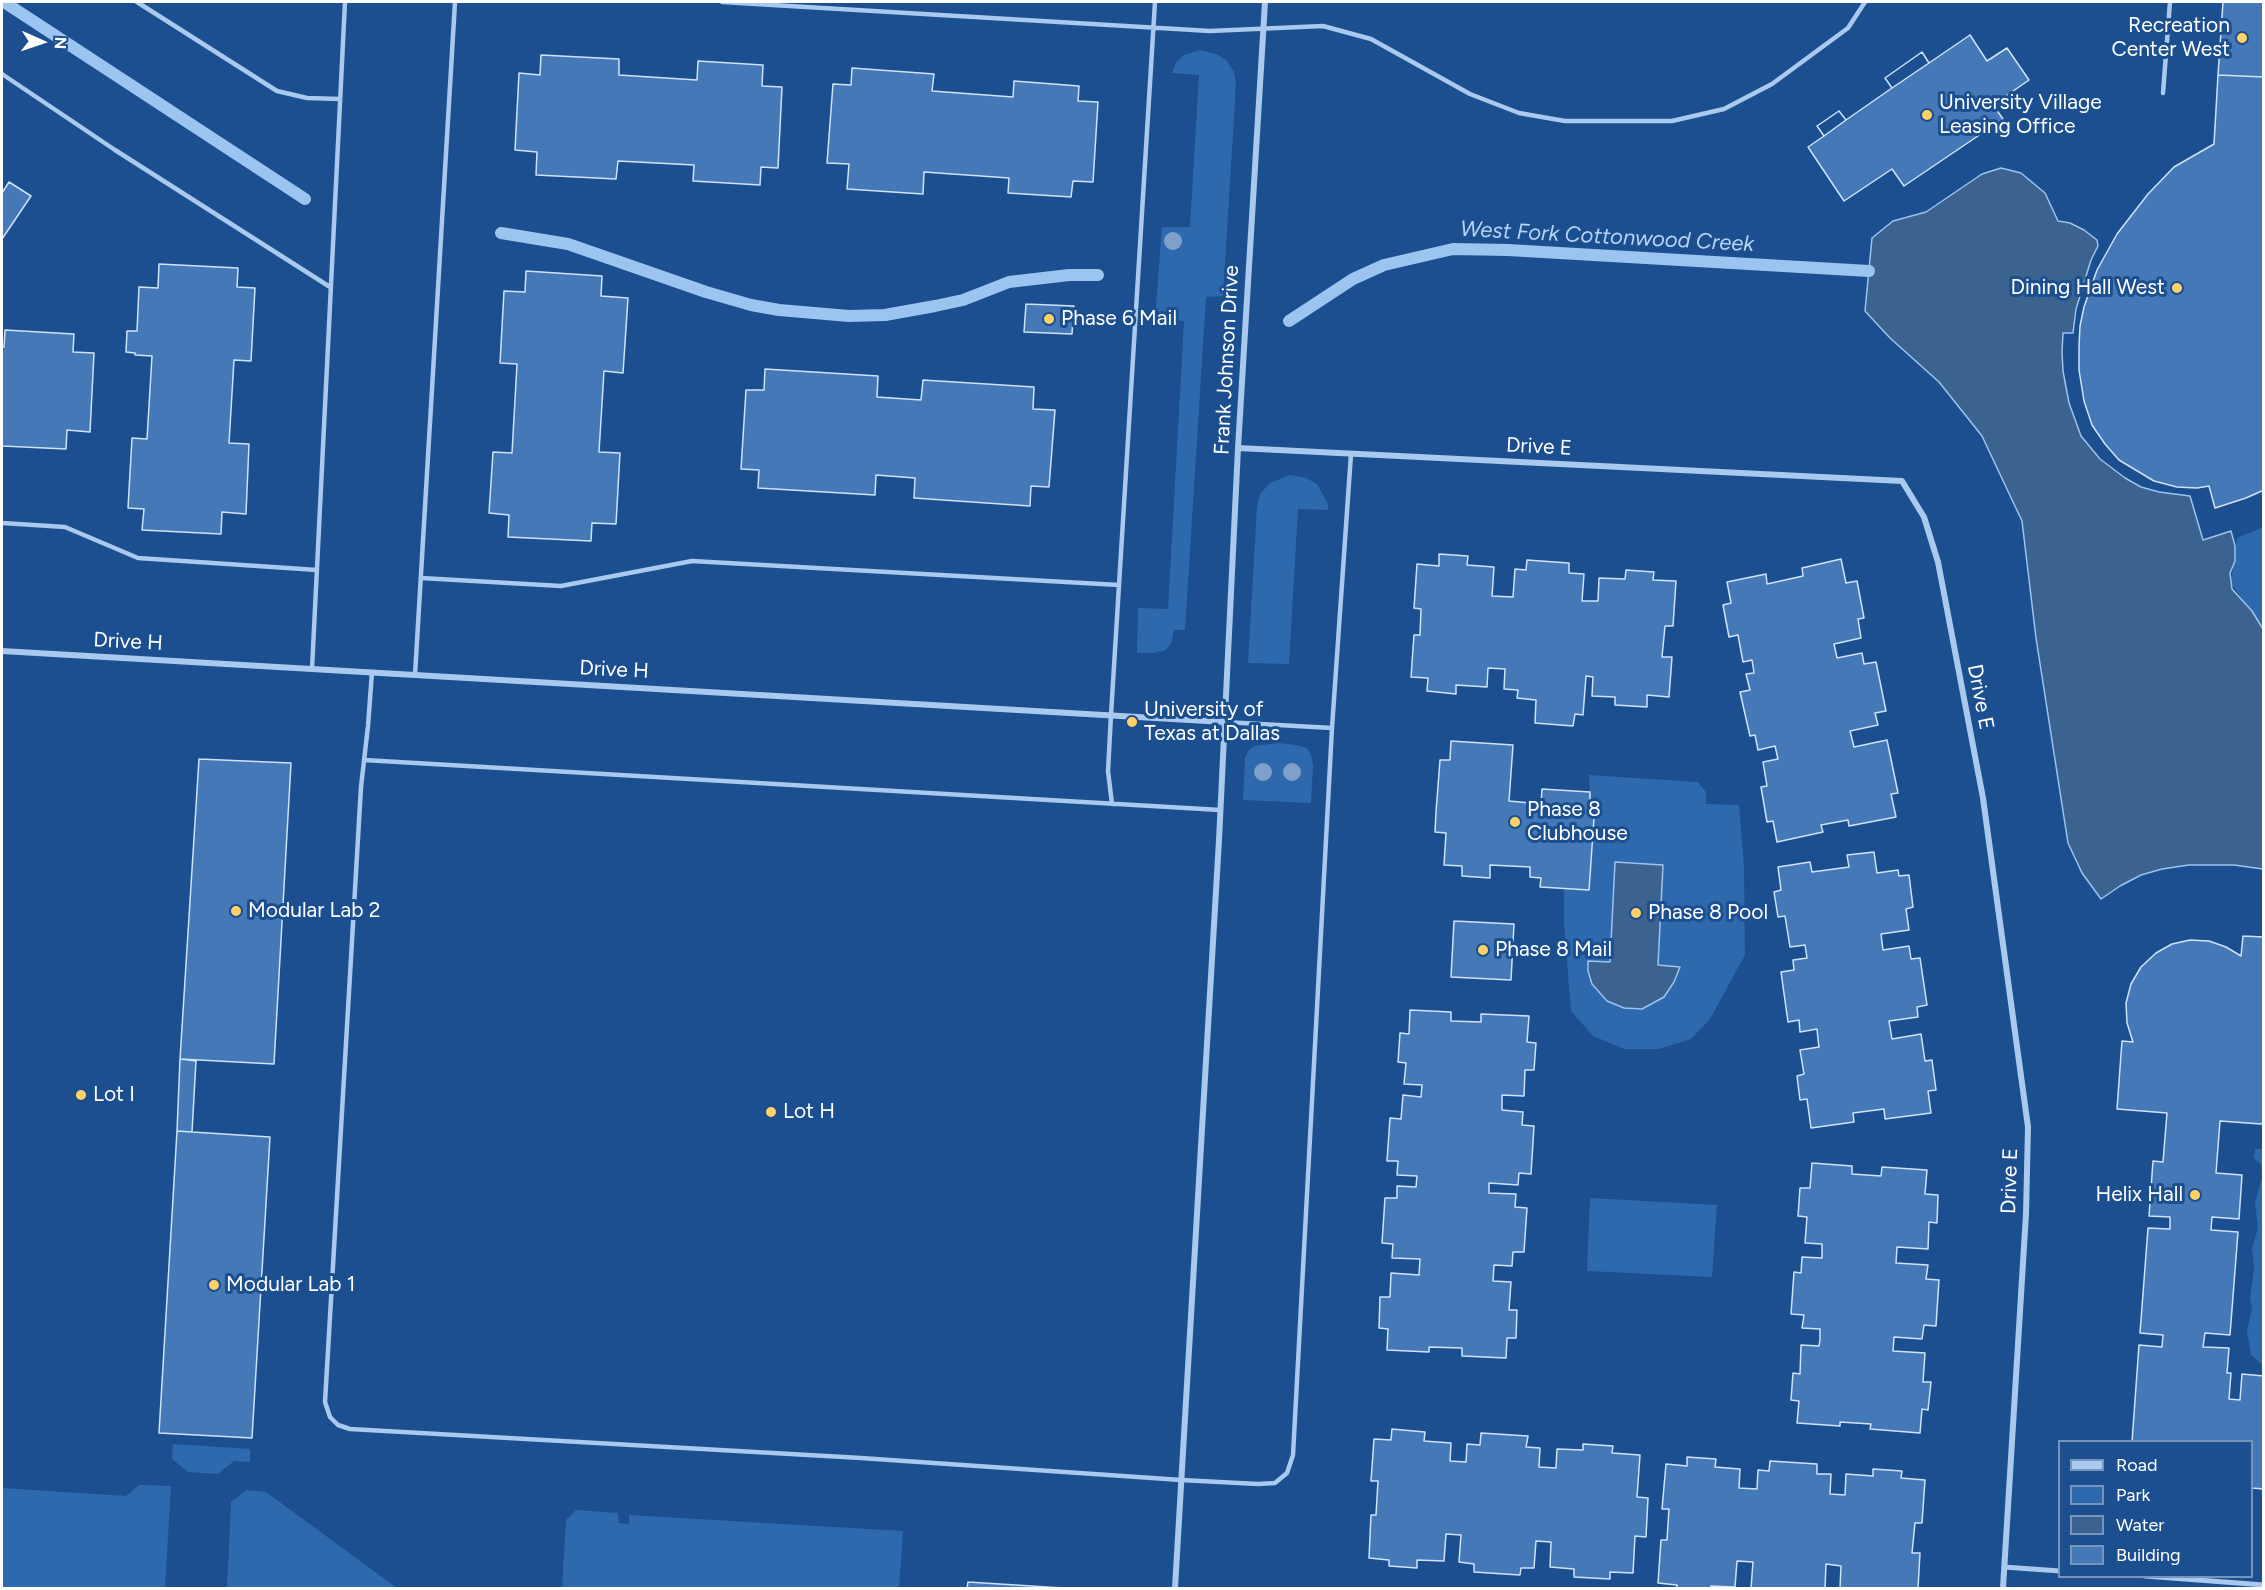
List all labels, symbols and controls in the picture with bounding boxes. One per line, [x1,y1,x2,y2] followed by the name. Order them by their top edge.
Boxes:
[12,12,72,72] north arrow
[2112,13,2230,63] place label: Recreation Center West
[2235,31,2249,45] marker: Recreation Center West
[51,36,70,50] text: N
[1939,90,2102,140] place label: University Village Leasing Office
[1920,108,1934,122] marker: University Village Leasing Office
[1459,216,1755,258] water label: West Fork Cottonwood Creek
[1209,264,1245,456] street label: Frank Johnson Drive
[2010,275,2165,301] place label: Dining Hall West
[2170,281,2184,295] marker: Dining Hall West
[1061,306,1177,332] place label: Phase 6 Mail
[1042,312,1056,326] marker: Phase 6 Mail
[1505,433,1573,461] street label: Drive E
[93,628,163,656] street label: Drive H
[579,656,649,684] street label: Drive H
[1961,662,1999,732] street label: Drive E
[1144,697,1280,747] place label: University of Texas at Dallas
[1125,715,1139,729] marker: University of Texas at Dallas
[1527,797,1628,847] place label: Phase 8 Clubhouse
[1508,815,1522,829] marker: Phase 8 Clubhouse
[248,898,380,924] place label: Modular Lab 2
[1648,900,1768,926] place label: Phase 8 Pool
[229,904,243,918] marker: Modular Lab 2
[1629,906,1643,920] marker: Phase 8 Pool
[1495,937,1612,963] place label: Phase 8 Mail
[1476,943,1490,957] marker: Phase 8 Mail
[93,1082,135,1108] place label: Lot I
[74,1088,88,1102] marker: Lot I
[783,1099,835,1125] place label: Lot H
[764,1105,778,1119] marker: Lot H
[1996,1147,2024,1215] street label: Drive E
[2095,1182,2183,1208] place label: Helix Hall
[2188,1188,2202,1202] marker: Helix Hall
[226,1272,355,1298] place label: Modular Lab 1
[207,1278,221,1292] marker: Modular Lab 1
[2058,1440,2253,1578] legend
[2116,1454,2157,1476] text: Road
[2116,1484,2150,1506] text: Park
[2116,1514,2164,1536] text: Water
[2116,1544,2181,1566] text: Building

